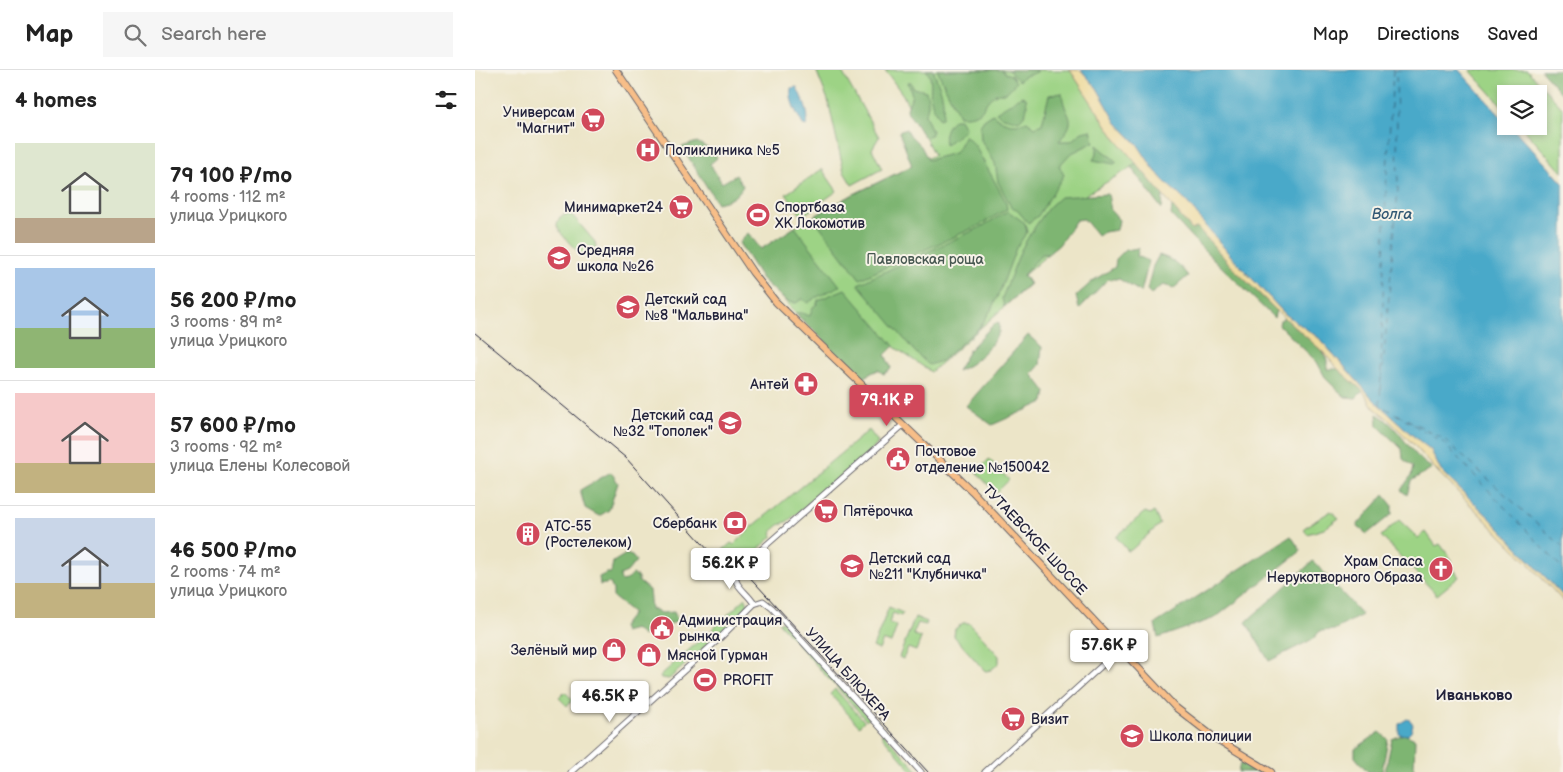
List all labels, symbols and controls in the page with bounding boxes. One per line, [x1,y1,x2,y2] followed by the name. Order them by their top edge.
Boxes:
[103,12,453,57] search box
[25,20,73,49] text: Map
[121,21,149,49] icon: search
[161,23,267,46] text: Search here
[1313,24,1349,45] text: Map
[1377,24,1459,45] text: Directions
[1487,24,1538,45] text: Saved
[1497,85,1547,135] map controls
[1497,85,1547,135] button: layers
[432,86,460,114] icon: filters
[15,88,97,113] text: 4 homes
[503,104,575,137] place label: Универсам "Магнит"
[580,107,606,133] supermarket icon: Универсам "Магнит"
[635,137,661,163] hospital icon: Поликлиника №5
[665,142,780,159] place label: Поликлиника №5
[55,163,115,223] icon: home
[170,163,292,188] text: 79 100 ₽/mo
[170,188,286,207] text: 4 rooms · 112 m²
[668,194,694,220] supermarket icon: Минимаркет24
[564,199,663,216] place label: Минимаркет24
[775,199,866,232] place label: Спортбаза ХК Локомотив
[745,202,771,228] sports icon: Спортбаза ХК Локомотив
[1372,205,1412,224] water label: Волга
[170,207,287,226] text: улица Урицкого
[577,242,654,275] place label: Средняя школа №26
[546,245,572,271] school or university icon: Средняя школа №26
[866,251,984,268] park label: Павловская роща
[55,288,115,348] icon: home
[170,288,296,313] text: 56 200 ₽/mo
[645,291,749,324] place label: Детский сад №8 "Мальвина"
[615,294,641,320] school or university icon: Детский сад №8 "Мальвина"
[170,313,282,332] text: 3 rooms · 89 m²
[170,332,287,351] text: улица Урицкого
[793,371,819,397] pharmacy icon: Антей
[749,376,789,393] place label: Антей
[841,384,933,427] pin: 79.1K ₽
[861,391,913,410] text: 79.1K ₽
[613,407,713,440] place label: Детский сад №32 "Тополек"
[717,410,743,436] school or university icon: Детский сад №32 "Тополек"
[55,413,115,473] icon: home
[170,413,296,438] text: 57 600 ₽/mo
[170,438,283,457] text: 3 rooms · 92 m²
[915,443,1050,476] place label: Почтовое отделение №150042
[885,446,911,472] public building icon: Почтовое отделение №150042
[170,457,350,476] text: улица Елены Колесовой
[979,481,1091,599] street label: ТУТАЕВСКОЕ ШОССЕ
[813,498,839,524] supermarket icon: Пятёрочка
[843,503,914,520] place label: Пятёрочка
[722,510,748,536] bank icon: Сбербанк
[653,515,718,532] place label: Сбербанк
[544,518,632,551] place label: АТС-55 (Ростелеком)
[515,521,541,547] building icon: АТС-55 (Ростелеком)
[55,538,115,598] icon: home
[170,538,297,563] text: 46 500 ₽/mo
[684,548,776,590] pin: 56.2K ₽
[869,550,987,583] place label: Детский сад №211 "Клубничка"
[839,553,865,579] school or university icon: Детский сад №211 "Клубничка"
[1267,553,1424,586] place label: Храм Спаса Нерукотворного Образа
[702,554,758,573] text: 56.2K ₽
[1428,556,1454,582] church icon: Храм Спаса Нерукотворного Образа
[170,563,281,582] text: 2 rooms · 74 m²
[170,582,287,601] text: улица Урицкого
[678,612,782,645] place label: Администрация рынка
[649,615,675,641] public building icon: Администрация рынка
[802,624,894,724] street label: УЛИЦА БЛЮХЕРА
[1063,630,1155,672] pin: 57.6K ₽
[1081,636,1137,655] text: 57.6K ₽
[601,637,627,663] shop icon: Зелёный мир
[511,642,597,659] place label: Зелёный мир
[636,642,662,668] shop icon: Мясной Гурман
[667,647,768,664] place label: Мясной Гурман
[692,667,718,693] sports icon: PROFIT
[723,672,774,689] place label: PROFIT
[564,680,656,723] pin: 46.5K ₽
[1436,686,1512,705] district label: Иваньково
[582,687,638,706] text: 46.5K ₽
[1000,706,1026,732] supermarket icon: Визит
[1031,711,1069,728] place label: Визит
[1119,723,1145,749] school or university icon: Школа полиции
[1149,728,1252,745] place label: Школа полиции

